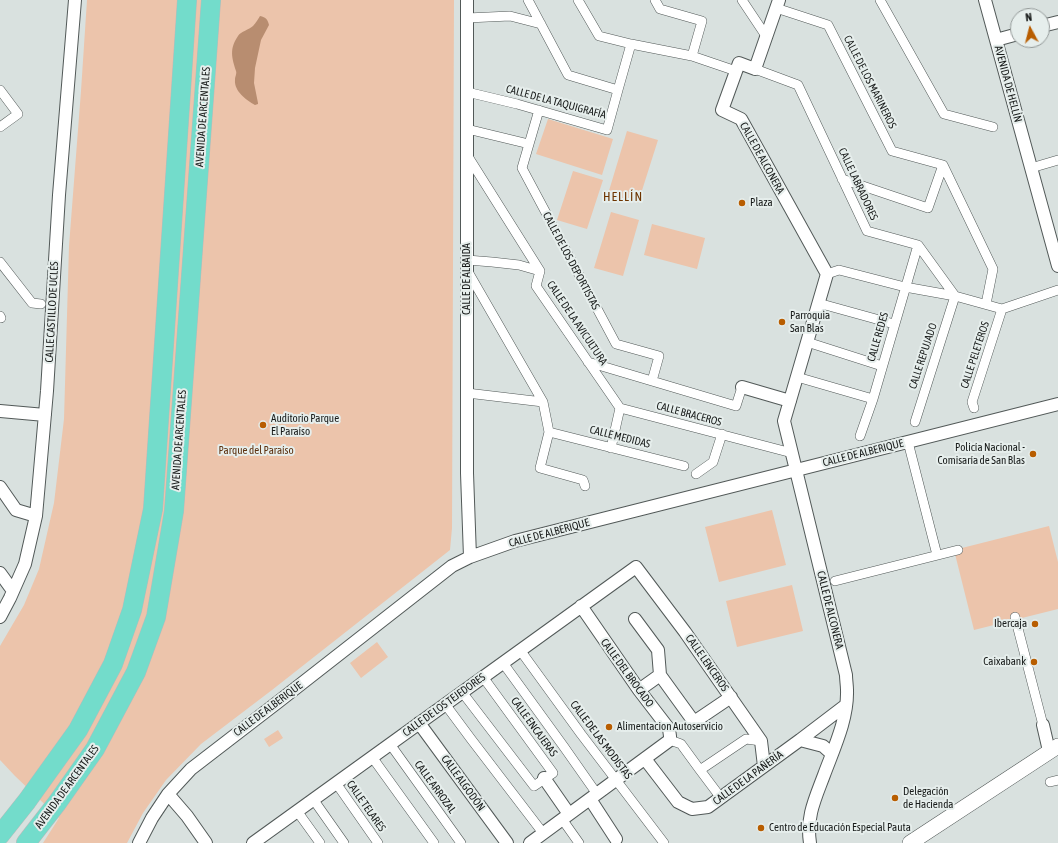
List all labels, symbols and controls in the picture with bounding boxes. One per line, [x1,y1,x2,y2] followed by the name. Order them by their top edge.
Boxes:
[1010,8,1050,48] north arrow
[1025,11,1033,23] text: N
[841,33,899,131] street label: CALLE DE LOS MARINEROS
[991,44,1025,124] street label: AVENIDA DE HELLÍN
[193,67,213,167] street label: AVENIDA DE ARCENTALES
[504,82,608,122] street label: CALLE DE LA TAQUIGRAFÍA
[737,120,787,196] street label: CALLE DE ALCONERA
[835,146,881,222] street label: CALLE LABRADORES
[603,189,643,205] district label: HELLÍN
[750,196,772,210] place label: Plaza
[737,198,747,208] marker: Plaza
[540,210,602,312] street label: CALLE DE LOS DEPORTISTAS
[460,243,474,315] street label: CALLE DE ALBAIDA
[43,261,61,363] street label: CALLE CASTILLO DE UCLÉS
[544,278,610,368] street label: CALLE DE LA AVICULTURA
[790,309,830,335] place label: Parroquia San Blas
[865,311,891,363] street label: CALLE REDES
[777,317,787,327] marker: Parroquia San Blas
[958,320,992,390] street label: CALLE PELETEROS
[906,321,940,391] street label: CALLE REPUJADO
[169,390,189,490] street label: AVENIDA DE ARCENTALES
[655,399,723,429] street label: CALLE BRACEROS
[271,412,339,438] place label: Auditorio Parque El Paraíso
[258,420,268,430] marker: Auditorio Parque El Paraíso
[588,423,652,451] street label: CALLE MEDIDAS
[821,437,905,469] street label: CALLE DE ALBERIQUE
[938,441,1025,467] place label: Policía Nacional - Comisaría de San Blas
[218,444,294,458] park label: Parque del Paraíso
[1028,449,1038,459] marker: Policía Nacional - Comisaría de San Blas
[507,516,591,550] street label: CALLE DE ALBERIQUE
[814,570,846,650] street label: CALLE DE ALCONERA
[994,617,1027,631] place label: Ibercaja
[1030,619,1040,629] marker: Ibercaja
[683,632,731,694] street label: CALLE LENCEROS
[598,636,656,710] street label: CALLE DEL BROCADO
[983,655,1026,669] place label: Caixabank
[1029,657,1039,667] marker: Caixabank
[400,671,488,739] street label: CALLE DE LOS TEJEDORES
[231,679,305,739] street label: CALLE DE ALBERIQUE
[508,695,560,759] street label: CALLE ENCAJERAS
[567,698,635,782] street label: CALLE DE LAS MODISTAS
[617,720,723,734] place label: Alimentacion Autoservicio
[604,722,614,732] marker: Alimentacion Autoservicio
[32,743,102,831] street label: AVENIDA DE ARCENTALES
[710,748,786,808] street label: CALLE DE LA PAÑERÍA
[438,753,488,813] street label: CALLE ALGODÓN
[411,758,459,816] street label: CALLE ARROZAL
[344,778,388,834] street label: CALLE TELARES
[903,785,953,811] place label: Delegación de Hacienda
[890,793,900,803] marker: Delegación de Hacienda
[769,821,911,835] place label: Centro de Educación Especial Pauta
[756,823,766,833] marker: Centro de Educación Especial Pauta

